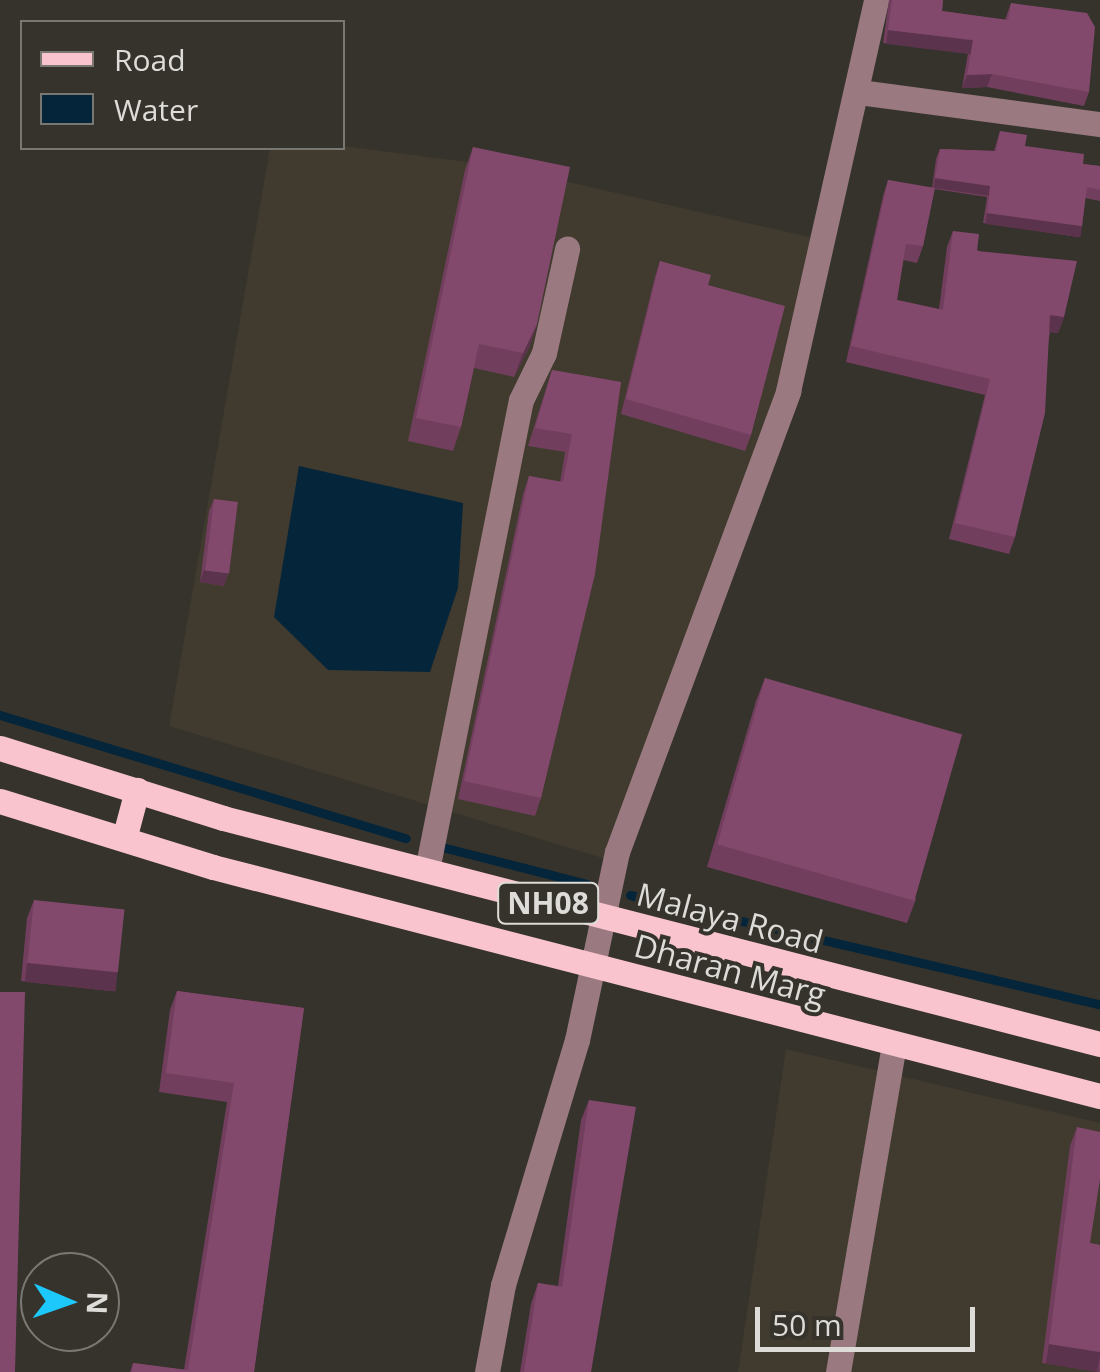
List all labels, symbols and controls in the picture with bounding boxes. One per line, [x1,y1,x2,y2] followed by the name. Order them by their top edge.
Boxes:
[20,20,345,150] legend
[114,39,186,80] text: Road
[114,89,198,130] text: Water
[633,875,827,961] street label: Malaya Road
[496,878,600,928] road number: NH08
[630,926,830,1014] street label: Dharan Marg
[20,1252,120,1352] north arrow
[760,1287,980,1349] scale bar
[79,1291,117,1315] text: N
[772,1304,842,1345] text: 50 m

